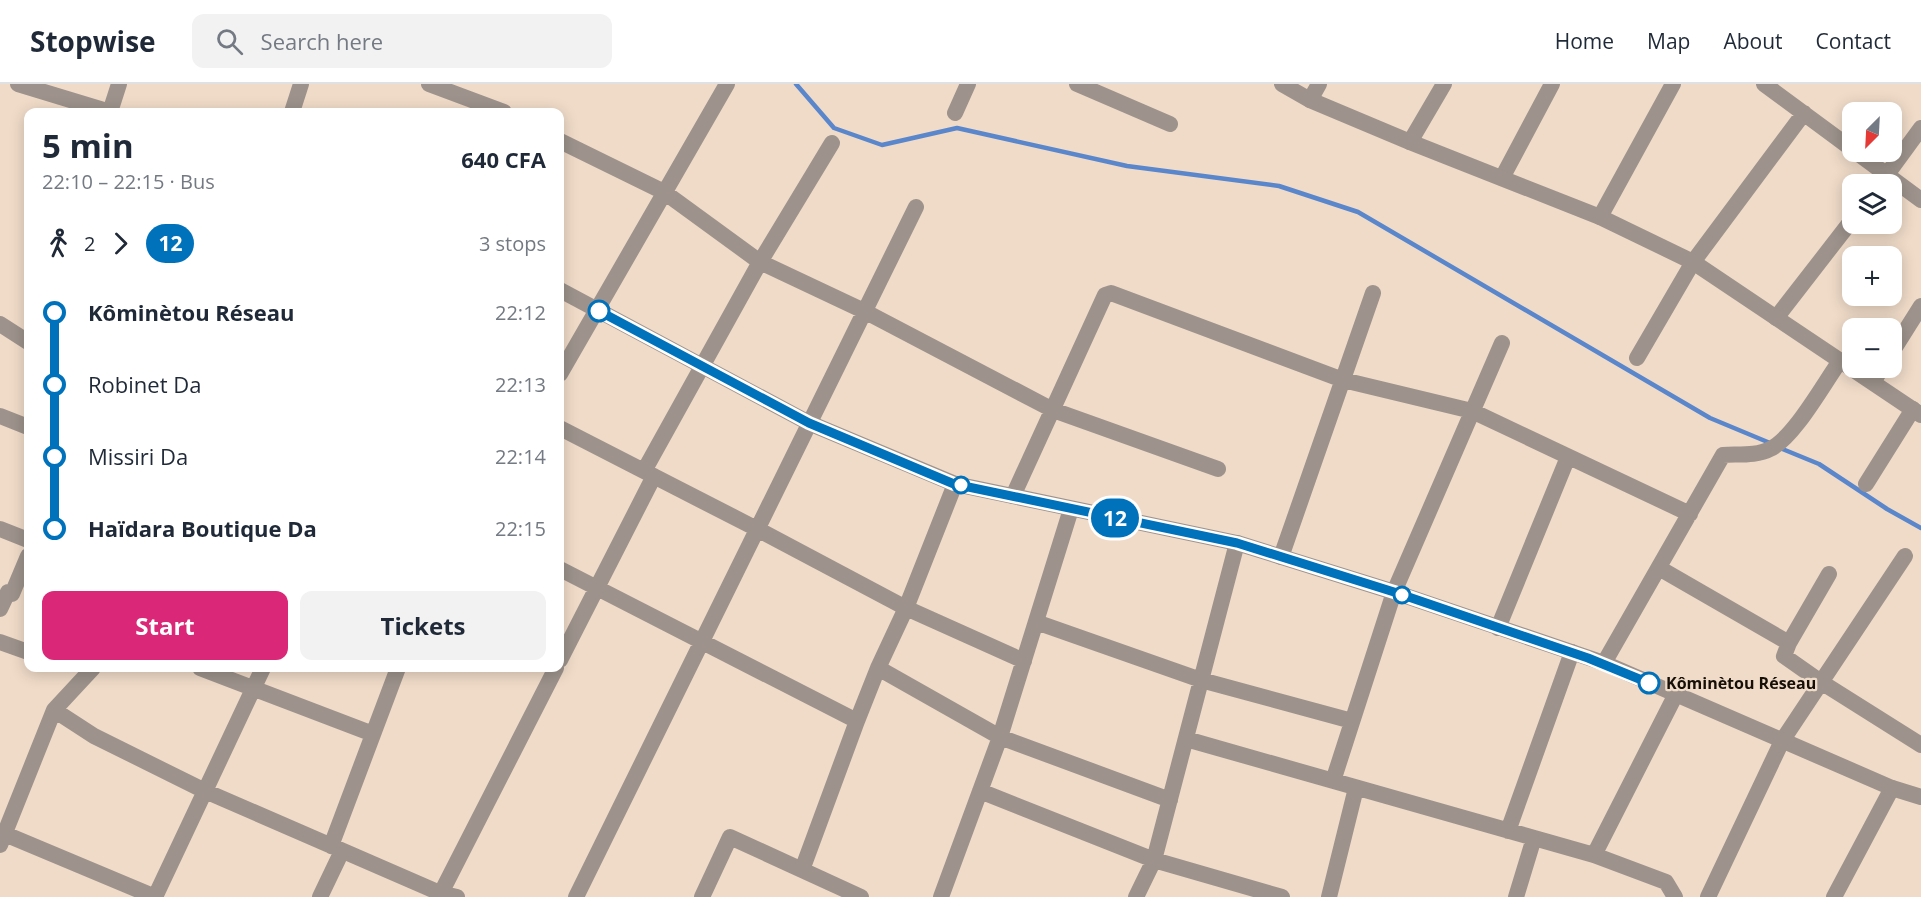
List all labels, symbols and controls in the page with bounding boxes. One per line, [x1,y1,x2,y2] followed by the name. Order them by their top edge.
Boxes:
[192,14,612,68] search box
[30,22,156,60] text: Stopwise
[213,25,246,58] icon: search
[261,26,383,56] text: Search here
[1555,27,1614,55] text: Home
[1647,27,1690,55] text: Map
[1723,27,1783,55] text: About
[1816,27,1891,55] text: Contact
[1842,102,1902,162] north arrow
[1842,102,1902,378] map controls
[42,123,134,168] text: 5 min
[461,144,546,174] text: 640 CFA
[42,168,215,195] text: 22:10 – 22:15 · Bus
[1842,174,1902,234] button: layers
[42,227,75,260] icon: walk
[104,227,137,260] icon: forward
[158,229,182,257] text: 12
[84,230,95,257] text: 2
[479,230,546,257] text: 3 stops
[1842,246,1902,306] button: +
[88,297,295,327] text: Kôminètou Réseau
[495,299,546,326] text: 22:12
[588,300,610,322] unlabelled marker
[1842,318,1902,378] button: −
[88,369,201,399] text: Robinet Da
[495,371,546,398] text: 22:13
[88,441,188,471] text: Missiri Da
[495,443,546,470] text: 22:14
[952,476,970,494] unlabelled marker
[1088,498,1142,538] line badge: 12
[1103,504,1127,532] text: 12
[88,513,317,543] text: Haïdara Boutique Da
[495,515,546,542] text: 22:15
[1393,586,1411,604] unlabelled marker
[42,591,288,660] button: Start
[300,591,546,660] button: Tickets
[1638,672,1660,694] marker: Kôminètou Réseau
[1666,672,1816,694] place label: Kôminètou Réseau

